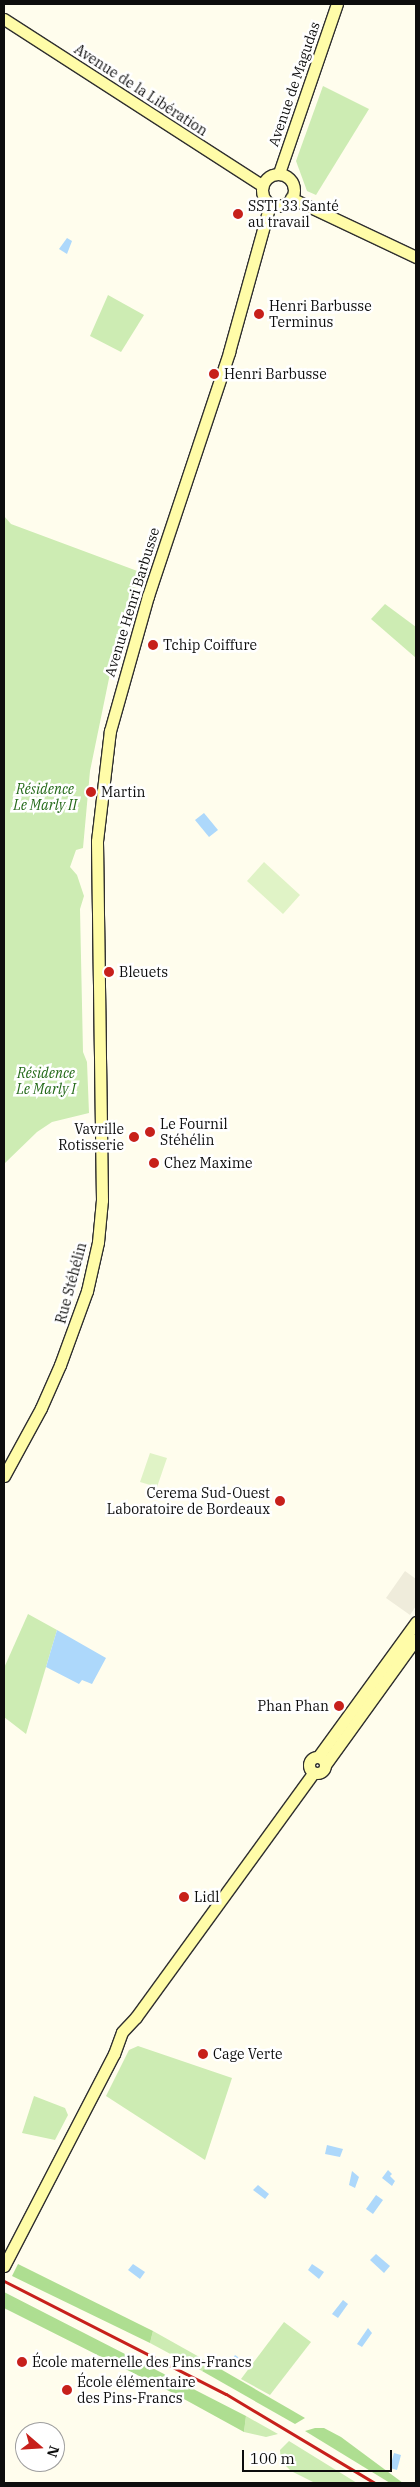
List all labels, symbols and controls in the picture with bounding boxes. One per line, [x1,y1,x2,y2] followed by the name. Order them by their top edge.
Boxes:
[265,19,323,149] street label: Avenue de Magudas
[71,41,211,139] street label: Avenue de la Libération
[248,198,339,230] place label: SSTI 33 Santé au travail
[232,208,244,220] marker: SSTI 33 Santé au travail
[269,298,372,331] place label: Henri Barbusse Terminus
[253,308,265,320] marker: Henri Barbusse Terminus
[224,366,327,382] place label: Henri Barbusse
[208,368,220,380] marker: Henri Barbusse
[101,525,163,679] street label: Avenue Henri Barbusse
[163,637,257,653] place label: Tchip Coiffure
[147,639,159,651] marker: Tchip Coiffure
[13,781,77,814] park label: Résidence Le Marly II
[101,784,145,800] place label: Martin
[85,786,97,798] marker: Martin
[119,964,168,980] place label: Bleuets
[103,966,115,978] marker: Bleuets
[16,1065,76,1098] park label: Résidence Le Marly I
[160,1116,228,1148] place label: Le Fournil Stéhélin
[58,1121,124,1154] place label: Vavrille Rotisserie
[144,1126,156,1138] marker: Le Fournil Stéhélin
[128,1131,140,1143] marker: Vavrille Rotisserie
[164,1155,253,1171] place label: Chez Maxime
[148,1157,160,1169] marker: Chez Maxime
[52,1241,90,1325] street label: Rue Stéhélin
[107,1485,270,1518] place label: Cerema Sud-Ouest Laboratoire de Bordeaux
[274,1495,286,1507] marker: Cerema Sud-Ouest Laboratoire de Bordeaux
[258,1698,329,1714] place label: Phan Phan
[333,1700,345,1712] marker: Phan Phan
[194,1889,219,1905] place label: Lidl
[178,1891,190,1903] marker: Lidl
[213,2046,283,2062] place label: Cage Verte
[197,2048,209,2060] marker: Cage Verte
[32,2354,252,2370] place label: École maternelle des Pins-Francs
[16,2356,28,2368] marker: École maternelle des Pins-Francs
[77,2374,195,2406] place label: École élémentaire des Pins-Francs
[61,2384,73,2396] marker: École élémentaire des Pins-Francs
[15,2422,65,2472] north arrow
[245,2440,395,2472] scale bar
[43,2443,64,2460] text: N
[250,2449,295,2468] text: 100 m

